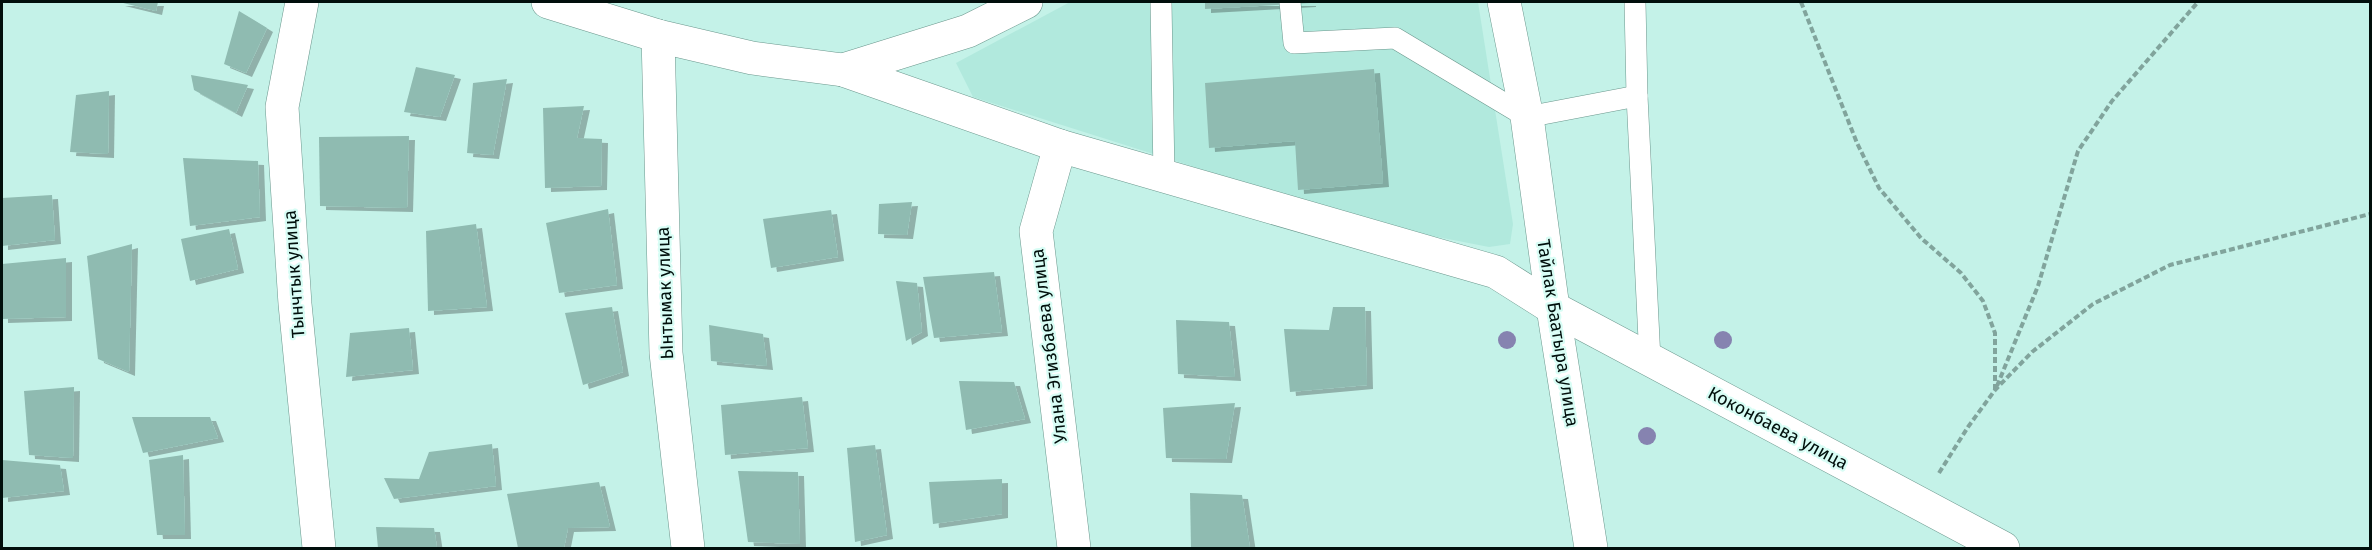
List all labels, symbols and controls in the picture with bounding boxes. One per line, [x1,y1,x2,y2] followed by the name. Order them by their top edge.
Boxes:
[279,209,309,339] street label: Тынчтык улица
[652,226,678,360] street label: Ынтымак улица
[1532,238,1584,428] street label: Тайлак Баатыра улица
[1026,247,1072,445] street label: Улана Эгизбаева улица
[1704,382,1852,474] street label: Коконбаева улица

